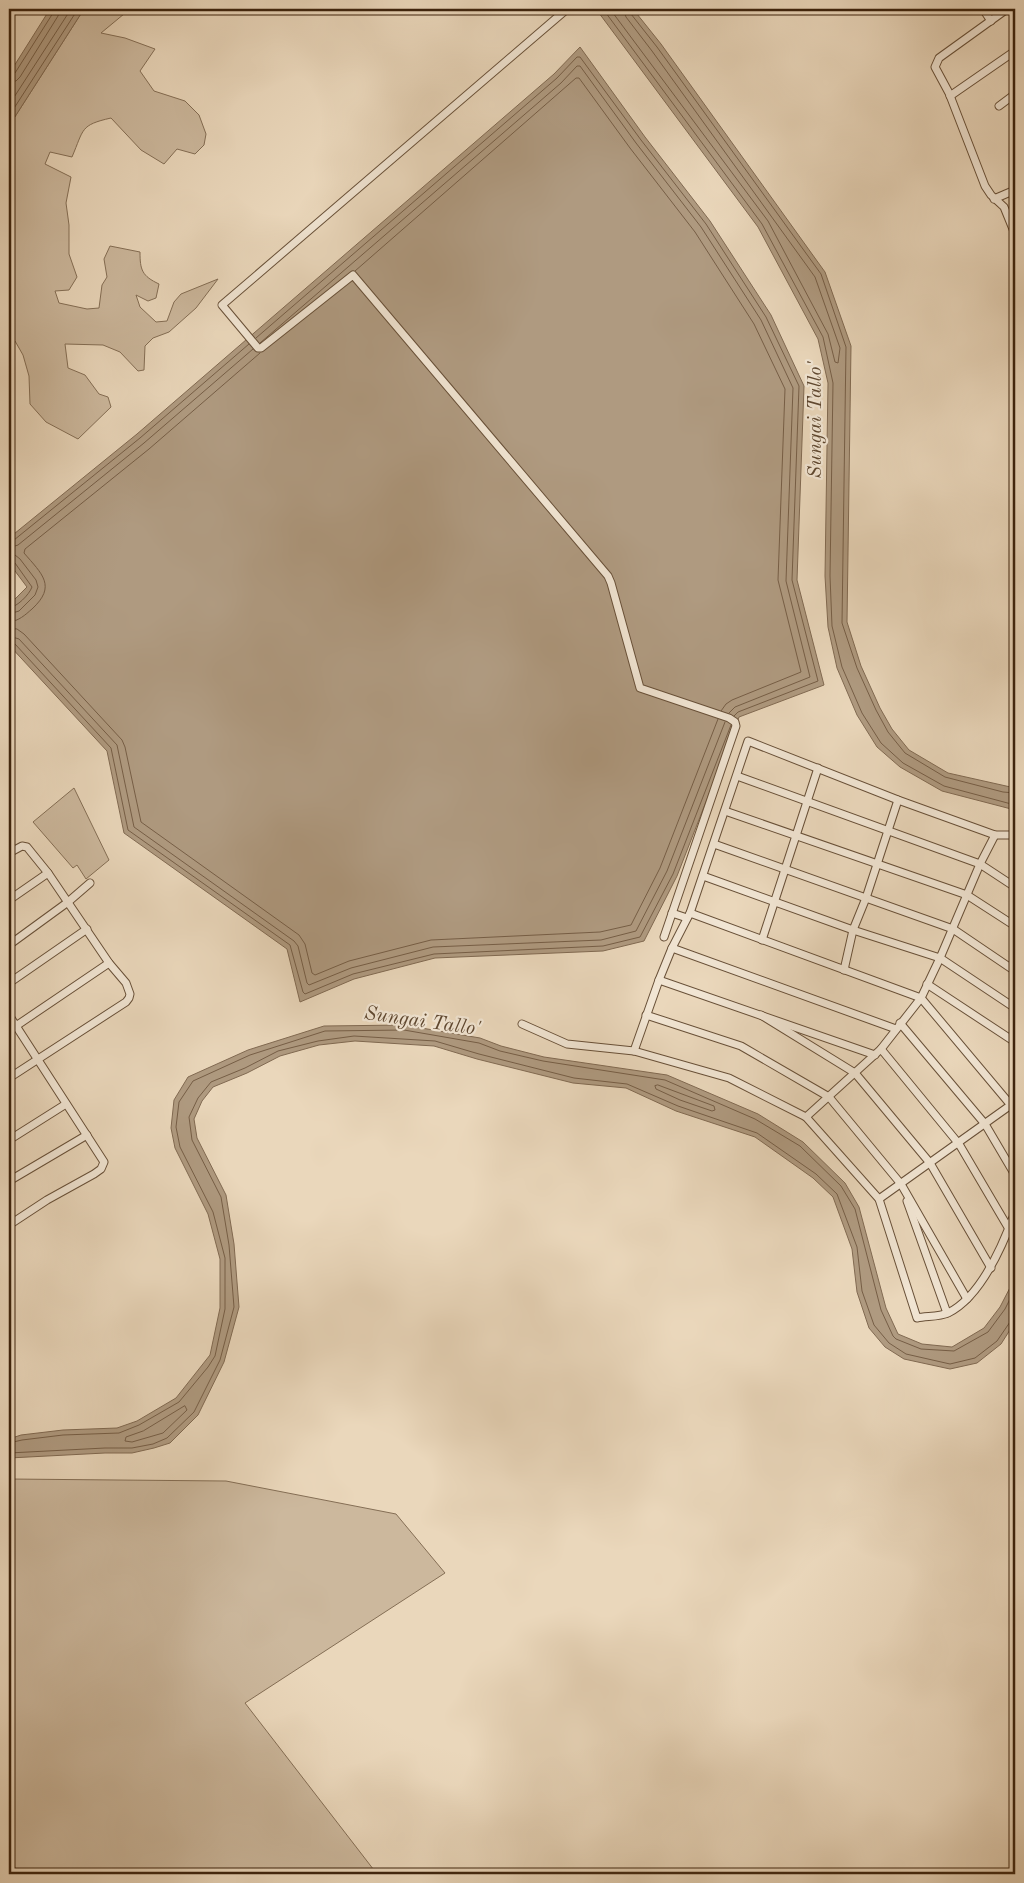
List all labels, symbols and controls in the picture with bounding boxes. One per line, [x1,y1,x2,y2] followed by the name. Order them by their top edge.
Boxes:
[806,360,826,478] water label: Sungai Tallo'
[363,1004,482,1040] water label: Sungai Tallo'

